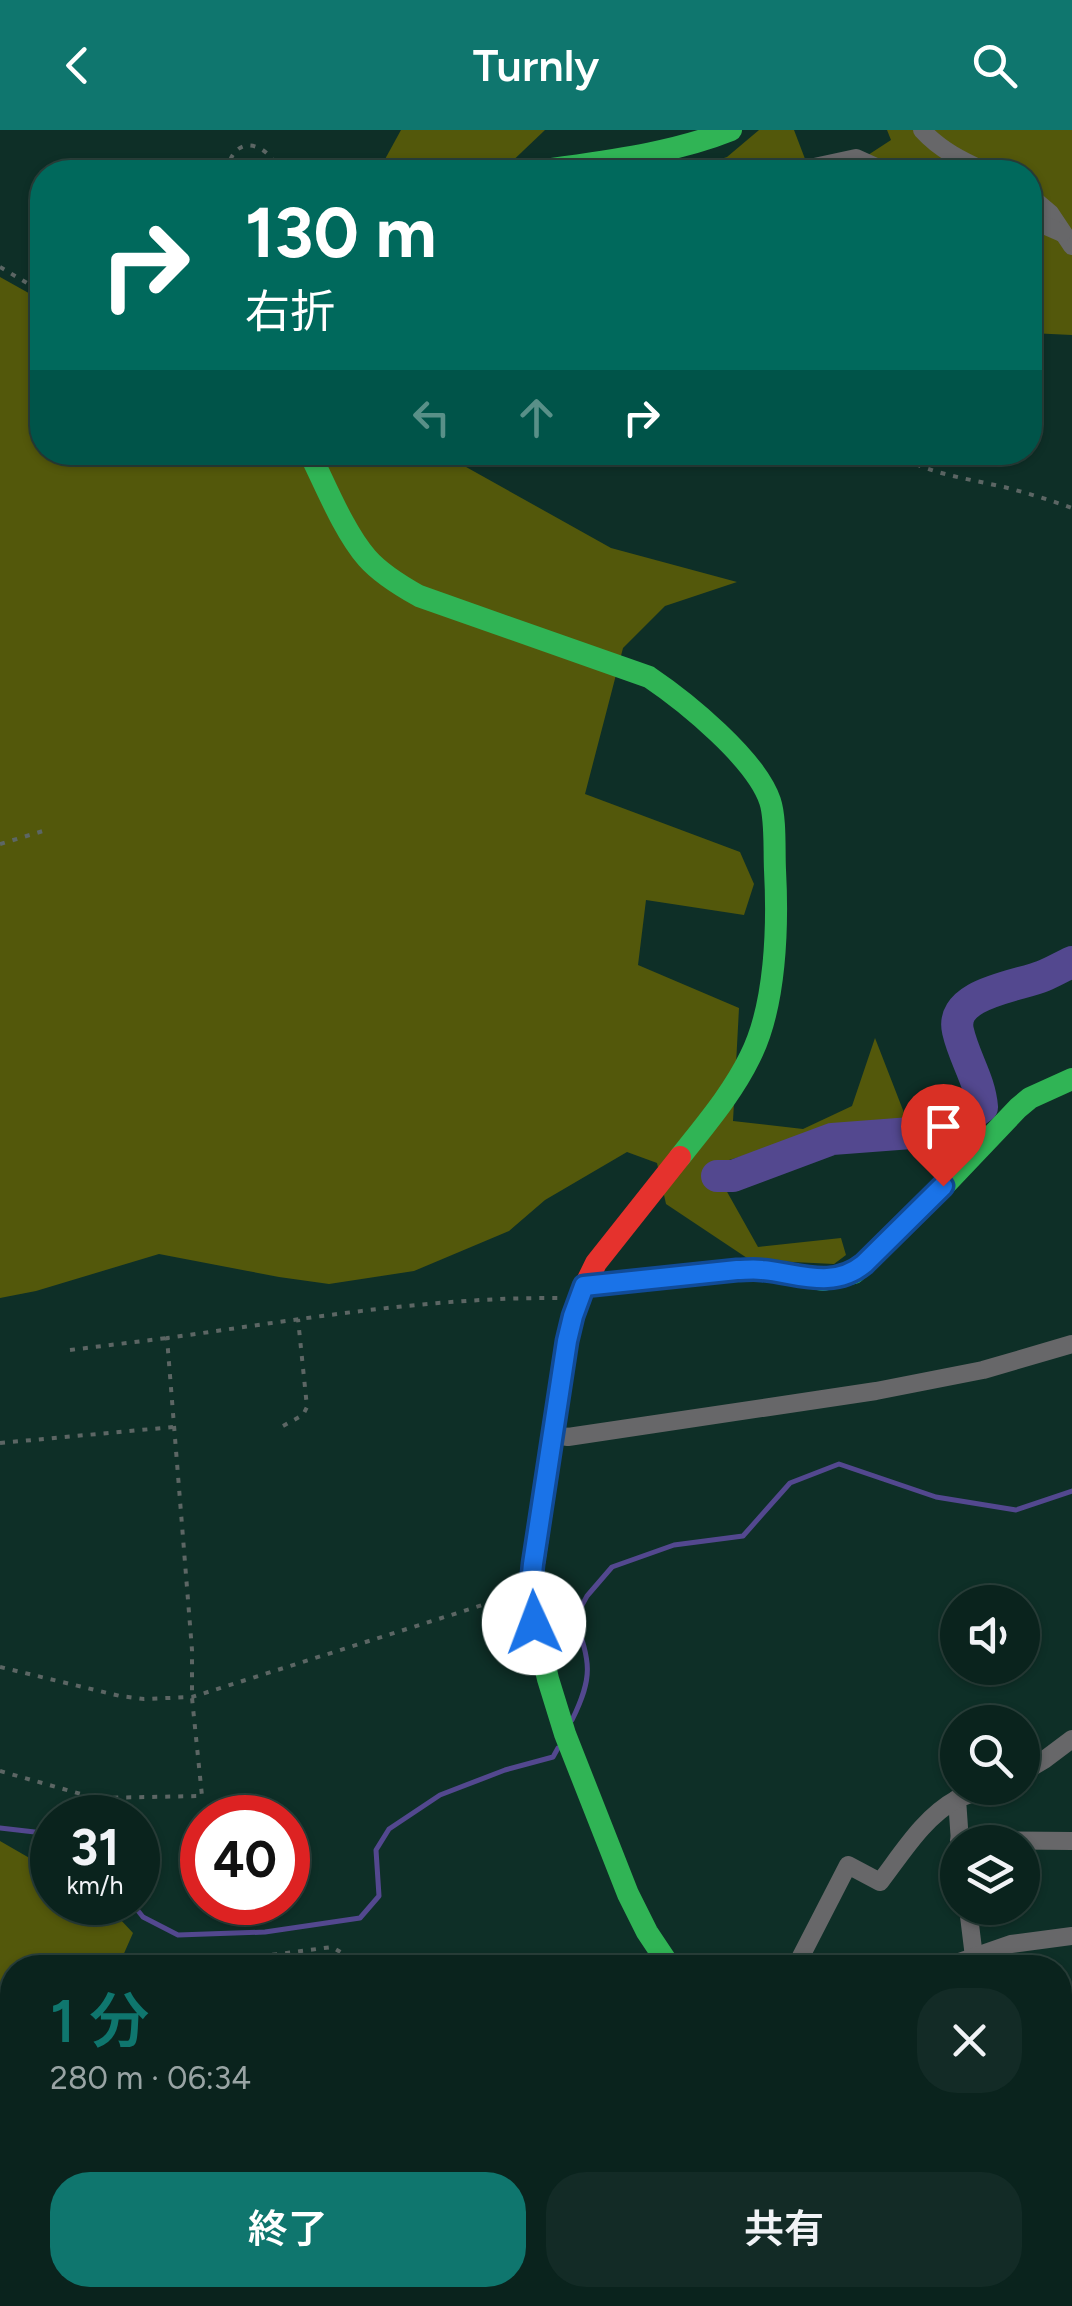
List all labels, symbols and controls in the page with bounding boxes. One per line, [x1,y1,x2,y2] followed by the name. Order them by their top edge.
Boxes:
[50,38,105,93] icon: back
[473,38,599,92] text: Turnly
[967,38,1022,93] icon: search
[245,190,437,275] text: 130 m
[80,200,210,330] icon: right
[245,284,335,338] text: 右折
[404,390,459,445] icon: left
[509,390,564,445] icon: ahead
[614,390,669,445] icon: right
[901,1084,986,1187] pin
[916,1099,971,1154] icon: arrive
[482,1571,586,1675] position arrow
[940,1585,1040,1925] map controls
[940,1585,1040,1685] button: sound
[940,1705,1040,1805] button: search
[180,1795,310,1925] speed limit sign: 40
[71,1817,119,1878] text: 31
[940,1825,1040,1925] button: layers
[66,1870,124,1900] text: km/h
[50,1985,150,2057] text: 1 分
[917,1988,1022,2093] button: close
[50,2059,251,2097] text: 280 m · 06:34
[50,2172,526,2287] button: 終了
[546,2172,1022,2287] button: 共有

